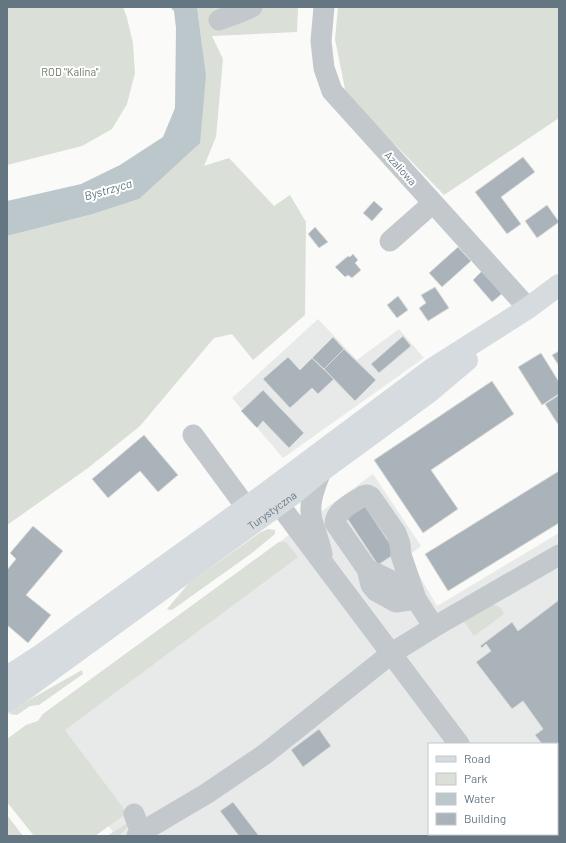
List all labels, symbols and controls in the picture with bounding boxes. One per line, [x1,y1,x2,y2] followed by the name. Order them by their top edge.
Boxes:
[41,65,99,78] park label: ROD "Kalina"
[382,148,420,188] street label: Azaliowa
[82,176,134,202] water label: Bystrzyca
[245,488,298,532] street label: Turystyczna
[428,743,558,835] legend
[464,751,491,765] text: Road
[464,771,488,785] text: Park
[464,791,496,805] text: Water
[464,811,506,825] text: Building

